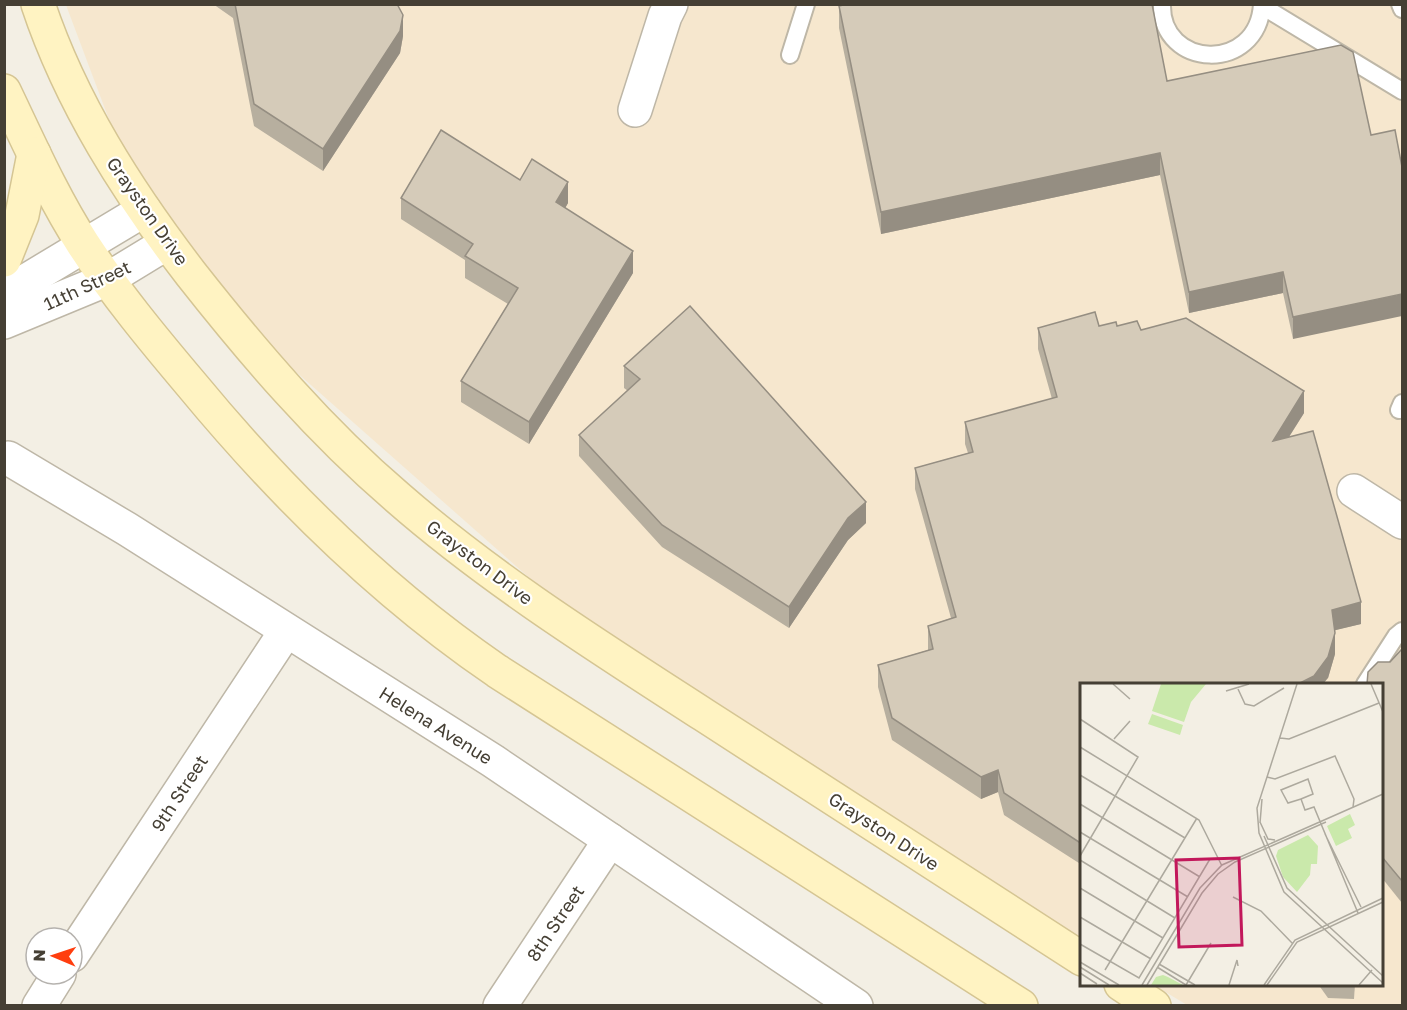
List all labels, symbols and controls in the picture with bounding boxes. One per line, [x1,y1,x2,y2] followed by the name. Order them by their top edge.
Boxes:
[103,153,193,269] street label: Grayston Drive
[40,255,134,315] street label: 11th Street
[423,515,537,609] street label: Grayston Drive
[375,681,497,769] street label: Helena Avenue
[1080,683,1383,986] inset map
[146,751,212,835] street label: 9th Street
[825,787,943,875] street label: Grayston Drive
[522,881,588,965] street label: 8th Street
[24,926,84,986] north arrow
[29,949,49,962] text: N

